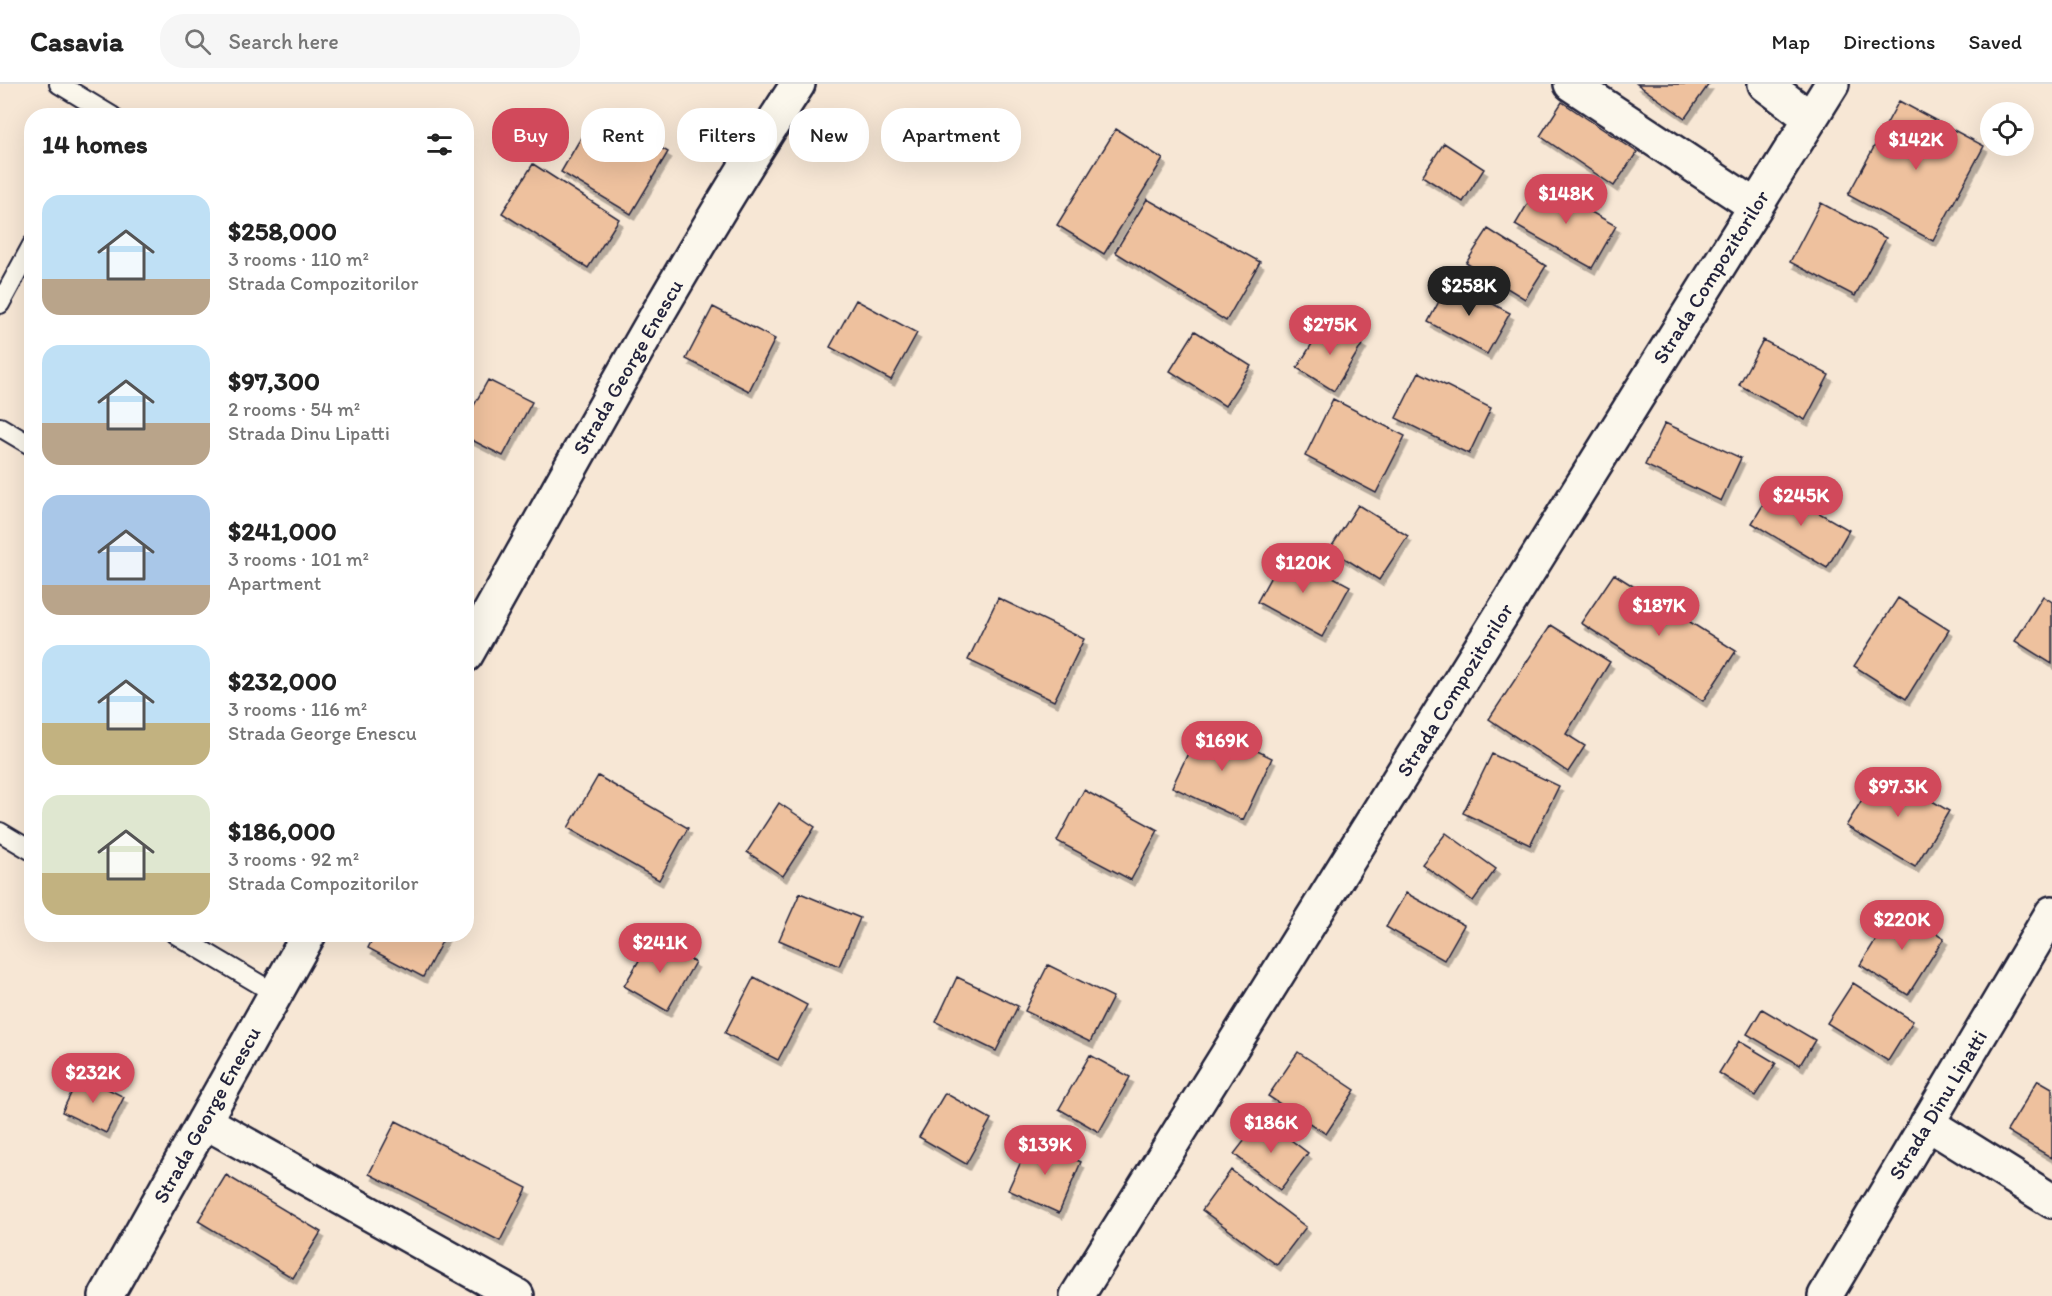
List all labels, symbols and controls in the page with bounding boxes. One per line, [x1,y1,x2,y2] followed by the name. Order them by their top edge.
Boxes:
[160,14,580,68] search box
[30,24,124,58] text: Casavia
[181,25,214,58] icon: search
[229,28,339,55] text: Search here
[1772,29,1810,54] text: Map
[1843,29,1935,54] text: Directions
[1968,29,2022,54] text: Saved
[1980,102,2034,156] map controls
[1980,102,2034,156] button: locate
[492,108,569,162] chip: Buy
[581,108,665,162] chip: Rent
[677,108,777,162] chip: Filters
[789,108,869,162] chip: New
[881,108,1021,162] chip: Apartment
[1874,120,1958,171] pin: $142K
[1889,127,1943,151] text: $142K
[42,128,148,160] text: 14 homes
[423,128,456,161] icon: filters
[1524,174,1608,225] pin: $148K
[1538,181,1594,205] text: $148K
[1647,185,1774,368] street label: Strada Compozitorilor
[228,215,337,247] text: $258,000
[90,219,162,291] icon: home
[228,247,369,271] text: 3 rooms · 110 m²
[1427,266,1511,317] pin: $258K
[228,271,418,295] text: Strada Compozitorilor
[1442,273,1496,297] text: $258K
[567,274,688,459] street label: Strada George Enescu
[1288,305,1372,356] pin: $275K
[1303,312,1357,336] text: $275K
[228,365,320,397] text: $97,300
[90,369,162,441] icon: home
[228,397,360,421] text: 2 rooms · 54 m²
[228,421,390,445] text: Strada Dinu Lipatti
[1759,476,1843,527] pin: $245K
[1773,483,1829,507] text: $245K
[228,515,337,547] text: $241,000
[90,519,162,591] icon: home
[1261,543,1345,594] pin: $120K
[228,547,369,571] text: 3 rooms · 101 m²
[1275,550,1331,574] text: $120K
[228,571,321,595] text: Apartment
[1617,586,1701,637] pin: $187K
[1632,593,1686,617] text: $187K
[1391,598,1518,781] street label: Strada Compozitorilor
[228,665,337,697] text: $232,000
[90,669,162,741] icon: home
[228,697,367,721] text: 3 rooms · 116 m²
[228,721,417,745] text: Strada George Enescu
[1180,721,1264,772] pin: $169K
[1195,728,1249,752] text: $169K
[1849,767,1947,818] pin: $97.3K
[1868,774,1928,798] text: $97.3K
[228,815,335,847] text: $186,000
[90,819,162,891] icon: home
[228,847,359,871] text: 3 rooms · 92 m²
[228,871,418,895] text: Strada Compozitorilor
[1860,900,1944,951] pin: $220K
[1874,907,1930,931] text: $220K
[618,923,702,974] pin: $241K
[633,930,687,954] text: $241K
[148,1022,266,1208] street label: Strada George Enescu
[1883,1025,1992,1184] street label: Strada Dinu Lipatti
[51,1053,135,1104] pin: $232K
[66,1060,120,1084] text: $232K
[1229,1103,1313,1154] pin: $186K
[1244,1110,1298,1134] text: $186K
[1003,1125,1087,1176] pin: $139K
[1018,1132,1072,1156] text: $139K

